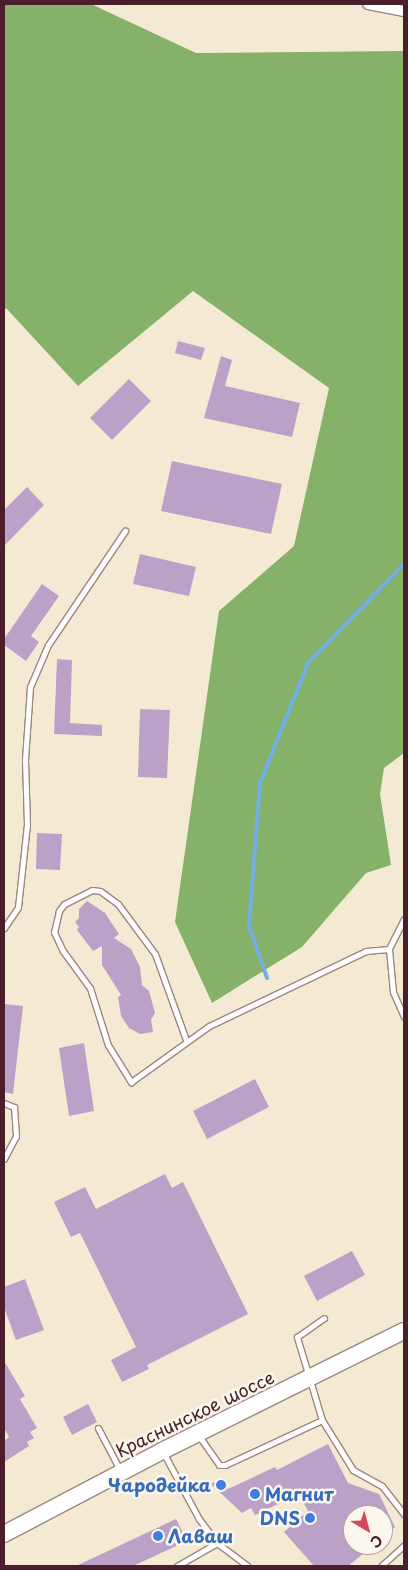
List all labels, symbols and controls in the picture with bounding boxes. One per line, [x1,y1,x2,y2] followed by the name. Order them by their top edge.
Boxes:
[112,1366,278,1462] street label: Краснинское шоссе
[108,1474,211,1496] place label: Чародейка
[215,1479,227,1491] marker: Чародейка
[265,1483,333,1505] place label: Магнит
[249,1488,261,1500] marker: Магнит
[343,1505,393,1555] north arrow
[260,1507,300,1529] place label: DNS
[304,1512,316,1524] marker: DNS
[168,1525,233,1547] place label: Лаваш
[152,1530,164,1542] marker: Лаваш
[366,1530,387,1553] text: С

